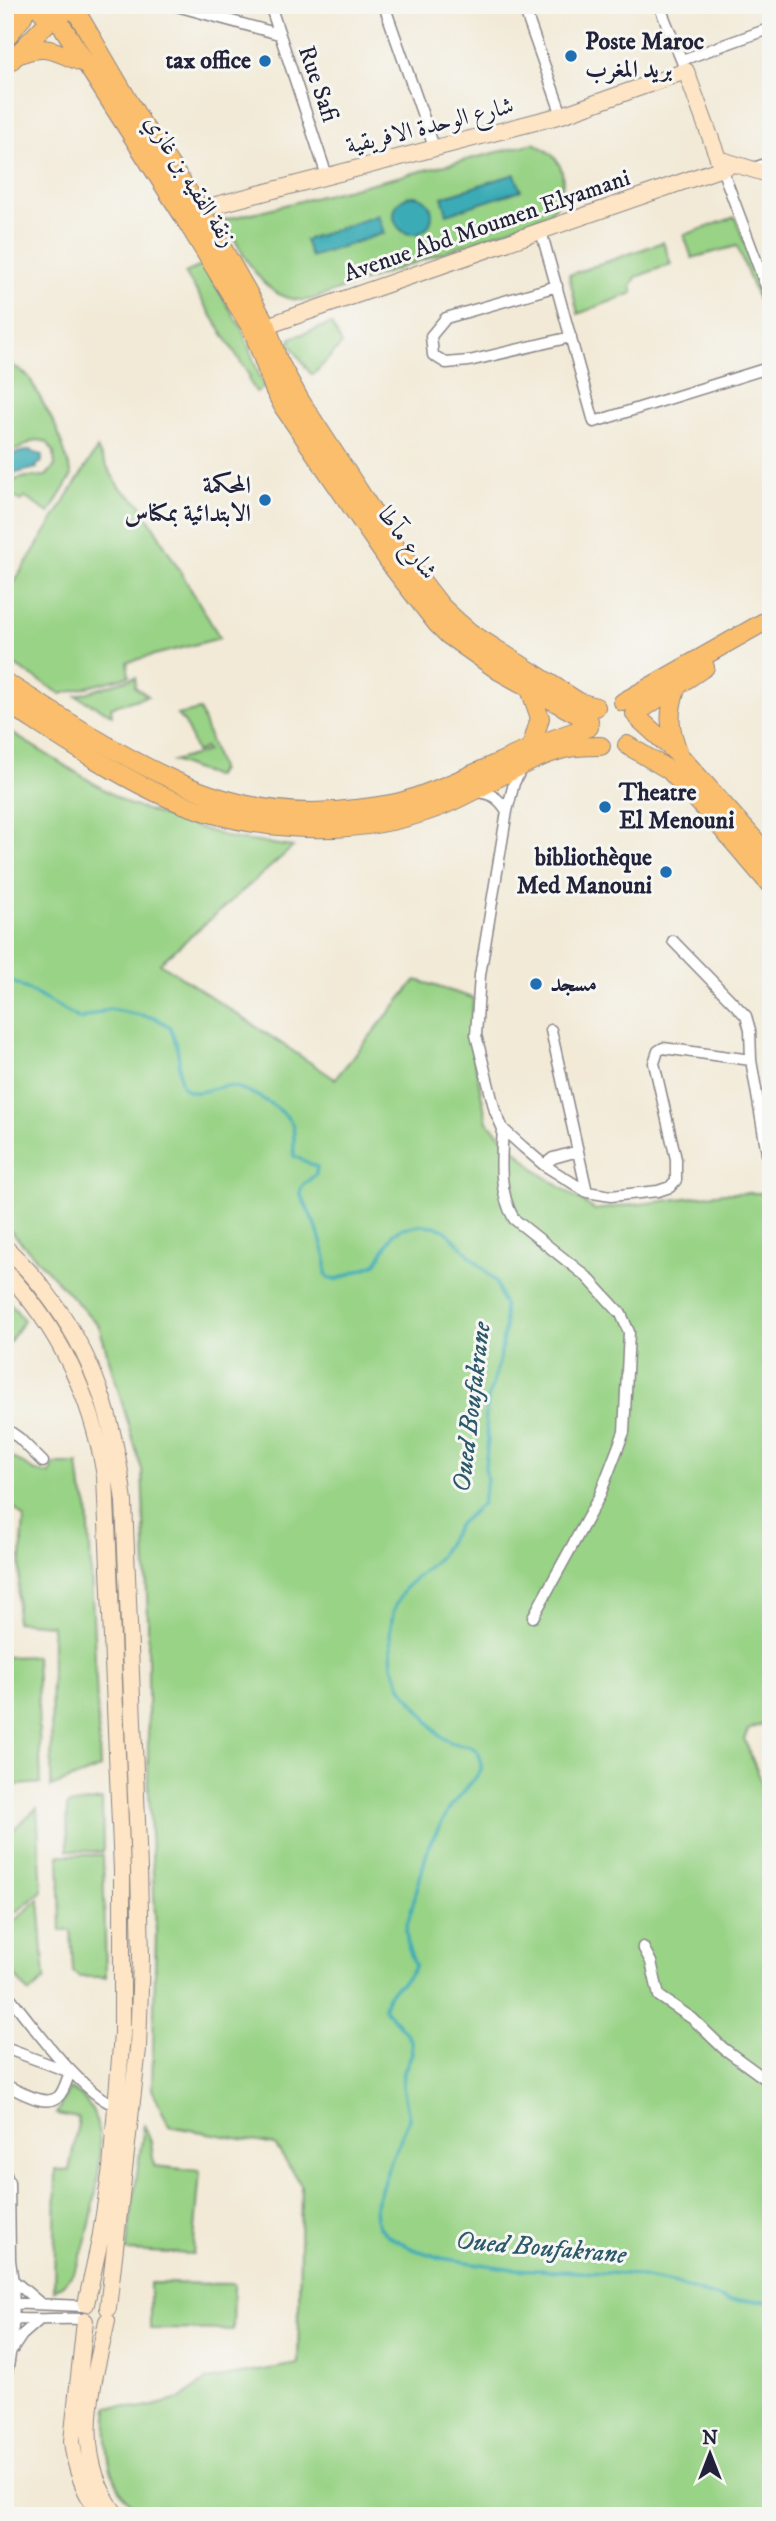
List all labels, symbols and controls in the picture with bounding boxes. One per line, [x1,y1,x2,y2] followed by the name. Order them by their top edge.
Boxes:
[585,27,705,85] place label: Poste Maroc بريد المغرب
[291,42,345,127] street label: Rue Safi
[166,46,251,76] place label: tax office
[563,48,579,64] marker: Poste Maroc بريد المغرب
[257,53,273,69] marker: tax office
[343,91,518,165] street label: شارع الوحدة الافريقية
[135,109,243,255] street label: زنقة الفقيه بن غازي
[340,163,634,289] street label: Avenue Abd Moumen Elyamani
[124,471,251,529] place label: المحكمة الابتدائية بمكناس
[257,492,273,508] marker: المحكمة الابتدائية بمكناس
[367,501,444,588] street label: شارع مآطا
[618,778,734,836] place label: Theatre El Menouni
[597,799,613,815] marker: Theatre El Menouni
[517,843,652,901] place label: bibliothèque Med Manouni
[658,864,674,880] marker: bibliothèque Med Manouni
[550,969,597,999] place label: مسجد
[528,976,544,992] marker: مسجد
[445,1319,499,1494] water label: Oued Boufakrane
[454,2224,629,2272] water label: Oued Boufakrane
[674,2420,744,2490] north arrow
[702,2427,718,2450] text: N

